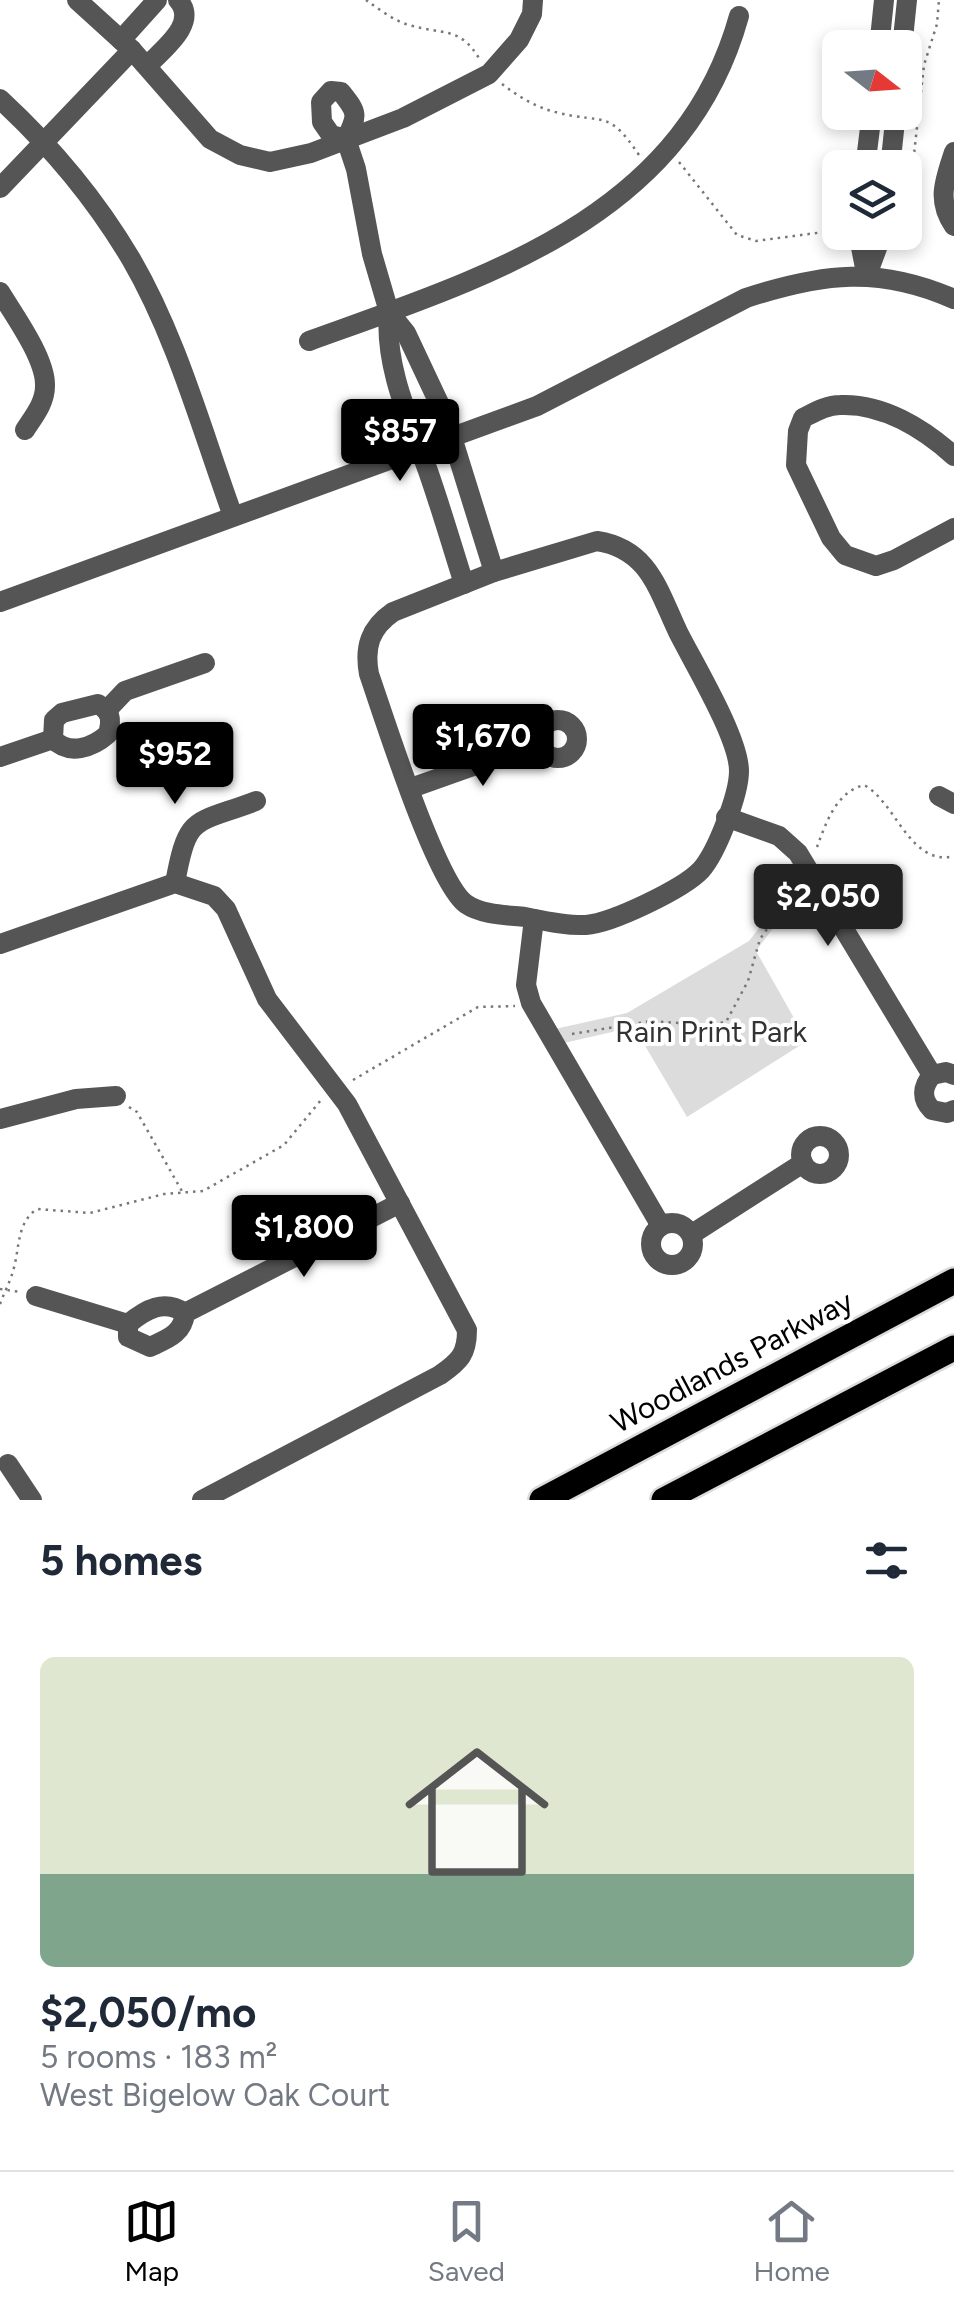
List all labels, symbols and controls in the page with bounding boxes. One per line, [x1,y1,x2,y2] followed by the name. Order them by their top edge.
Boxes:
[822,30,922,130] north arrow
[822,30,922,250] map controls
[822,150,922,250] button: layers
[341,399,459,484] pin: $857
[363,412,437,450] text: $857
[402,704,564,789] pin: $1,670
[435,717,531,755] text: $1,670
[116,722,234,807] pin: $952
[138,735,212,773] text: $952
[747,864,909,949] pin: $2,050
[776,877,880,915] text: $2,050
[615,1013,807,1050] park label: Rain Print Park
[223,1195,385,1280] pin: $1,800
[254,1208,354,1246] text: $1,800
[604,1282,859,1441] street label: Woodlands Parkway
[859,1533,914,1588] icon: filters
[40,1535,202,1586] text: 5 homes
[387,1722,567,1902] icon: home
[40,1987,256,2038] text: $2,050/mo
[40,2038,277,2076] text: 5 rooms · 183 m²
[40,2076,390,2114] text: West Bigelow Oak Court
[124,2194,179,2288] tab: Map
[428,2194,505,2288] tab: Saved
[753,2194,830,2288] tab: Home

